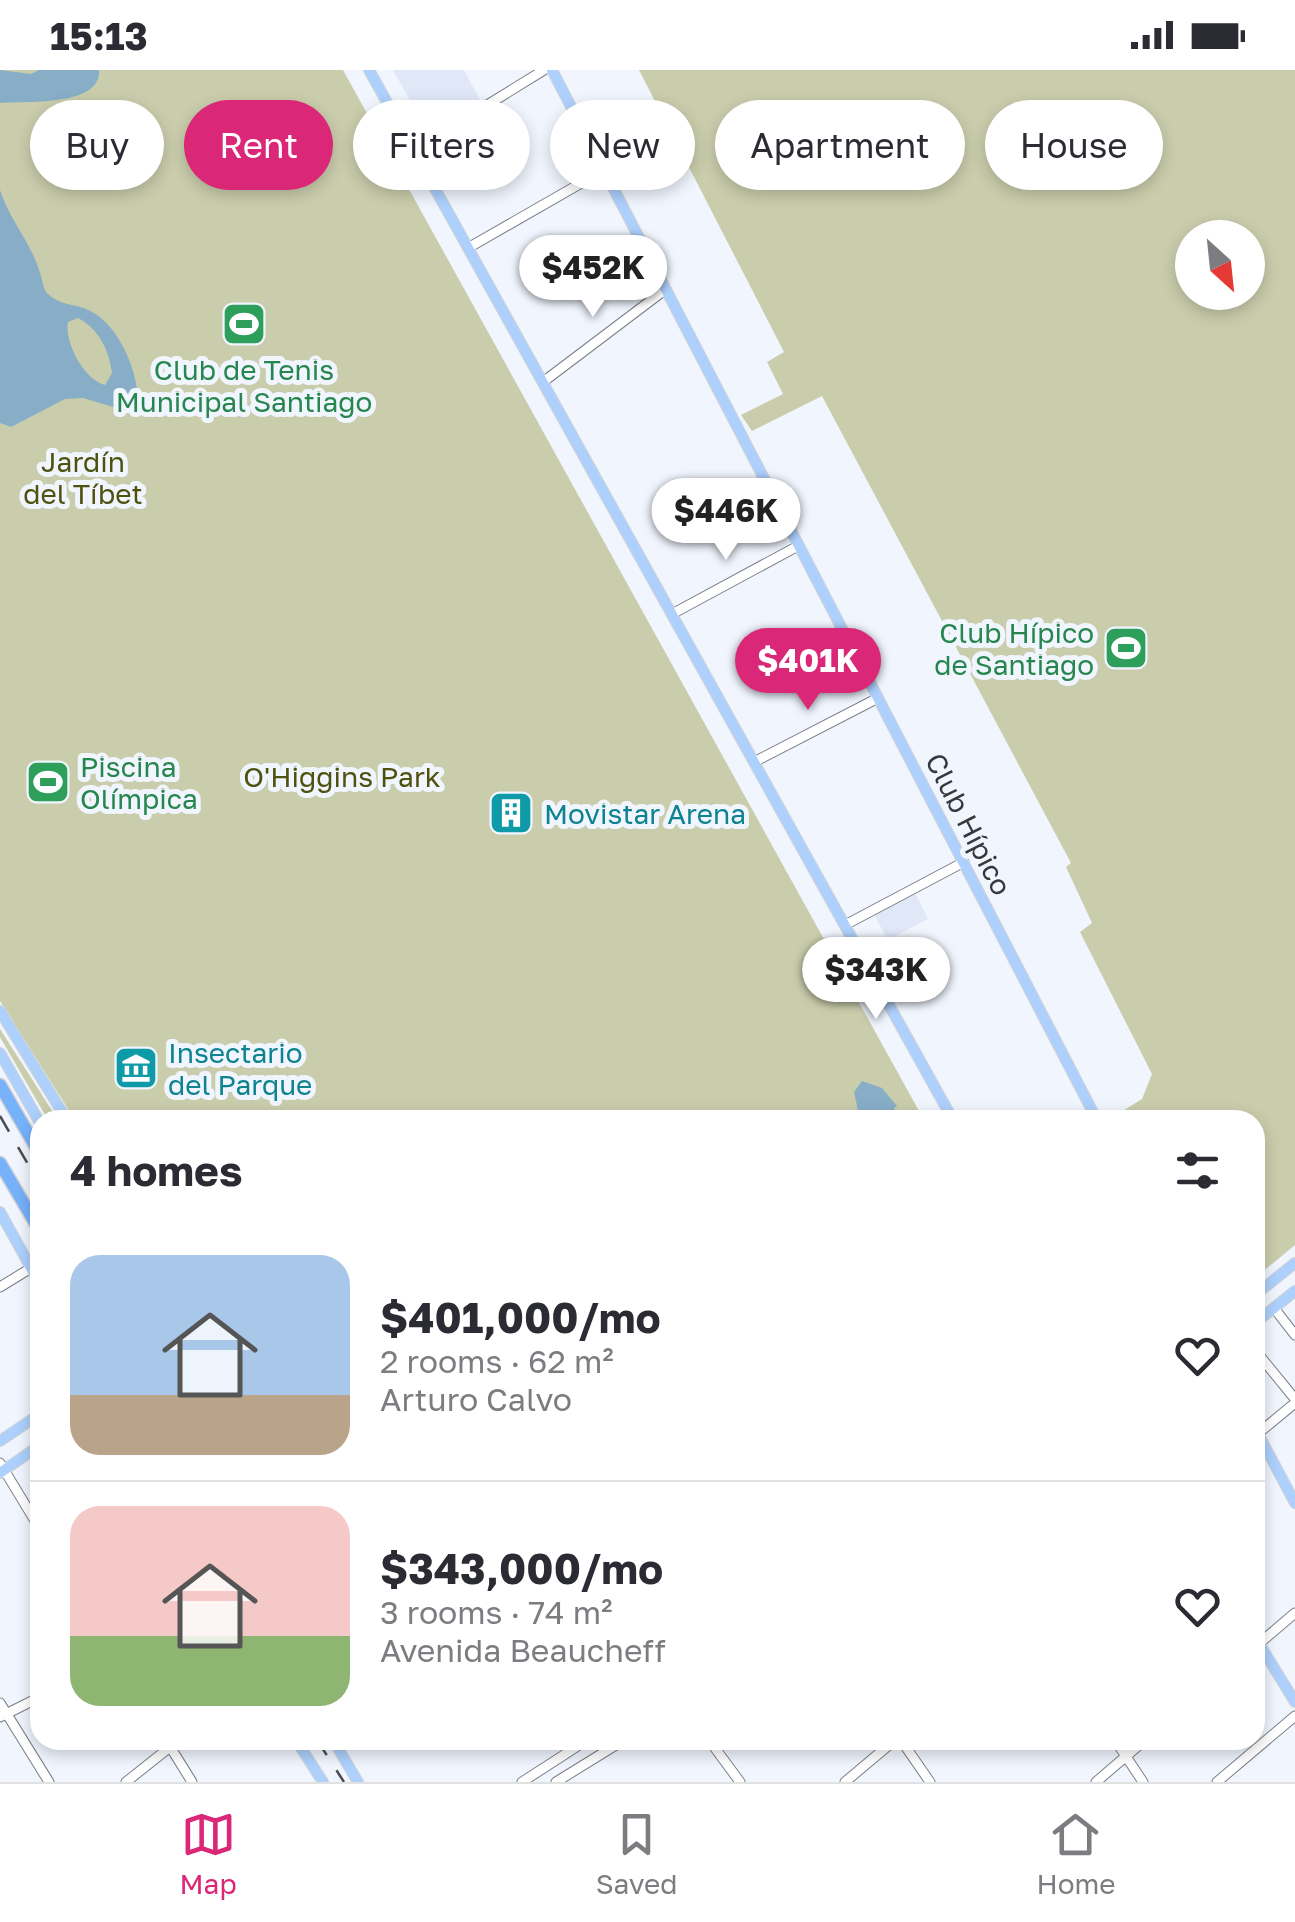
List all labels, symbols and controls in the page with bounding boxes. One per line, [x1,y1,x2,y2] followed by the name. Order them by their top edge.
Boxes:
[50,13,148,58] text: 15:13
[30,100,164,190] chip: Buy
[184,100,333,190] chip: Rent
[353,100,530,190] chip: Filters
[550,100,695,190] chip: New
[715,100,965,190] chip: Apartment
[985,100,1163,190] chip: House
[1175,220,1265,310] north arrow
[1175,220,1265,310] map controls
[523,235,663,320] pin: $452K
[541,248,645,286] text: $452K
[221,301,267,347] sports icon: Club de Tenis Municipal Santiago
[116,353,372,418] place label: Club de Tenis Municipal Santiago
[23,445,143,510] park label: Jardín del Tíbet
[656,478,796,563] pin: $446K
[674,491,778,529] text: $446K
[934,616,1094,681] place label: Club Hípico de Santiago
[1103,625,1149,671] sports icon: Club Hípico de Santiago
[738,628,878,713] pin: $401K
[757,641,859,679] text: $401K
[919,748,1019,900] street label: Club Hípico
[80,750,198,815] place label: Piscina Olímpica
[25,759,71,805] sports icon: Piscina Olímpica
[243,760,441,793] park label: O'Higgins Park
[488,790,534,836] building icon: Movistar Arena
[544,797,746,830] place label: Movistar Arena
[806,937,946,1022] pin: $343K
[824,950,928,988] text: $343K
[168,1036,312,1101] place label: Insectario del Parque
[113,1045,159,1091] museum icon: Insectario del Parque
[1170,1143,1225,1198] icon: filters
[70,1145,242,1195] text: 4 homes
[380,1292,661,1342] text: $401,000/mo
[150,1295,270,1415] icon: home
[1170,1328,1225,1383] icon: heart
[380,1342,614,1380] text: 2 rooms · 62 m²
[380,1380,572,1418] text: Arturo Calvo
[380,1543,663,1593] text: $343,000/mo
[150,1546,270,1666] icon: home
[1170,1579,1225,1634] icon: heart
[380,1593,612,1631] text: 3 rooms · 74 m²
[380,1631,666,1669] text: Avenida Beaucheff
[180,1807,237,1900] tab: Map
[596,1807,677,1900] tab: Saved
[1036,1807,1116,1900] tab: Home

